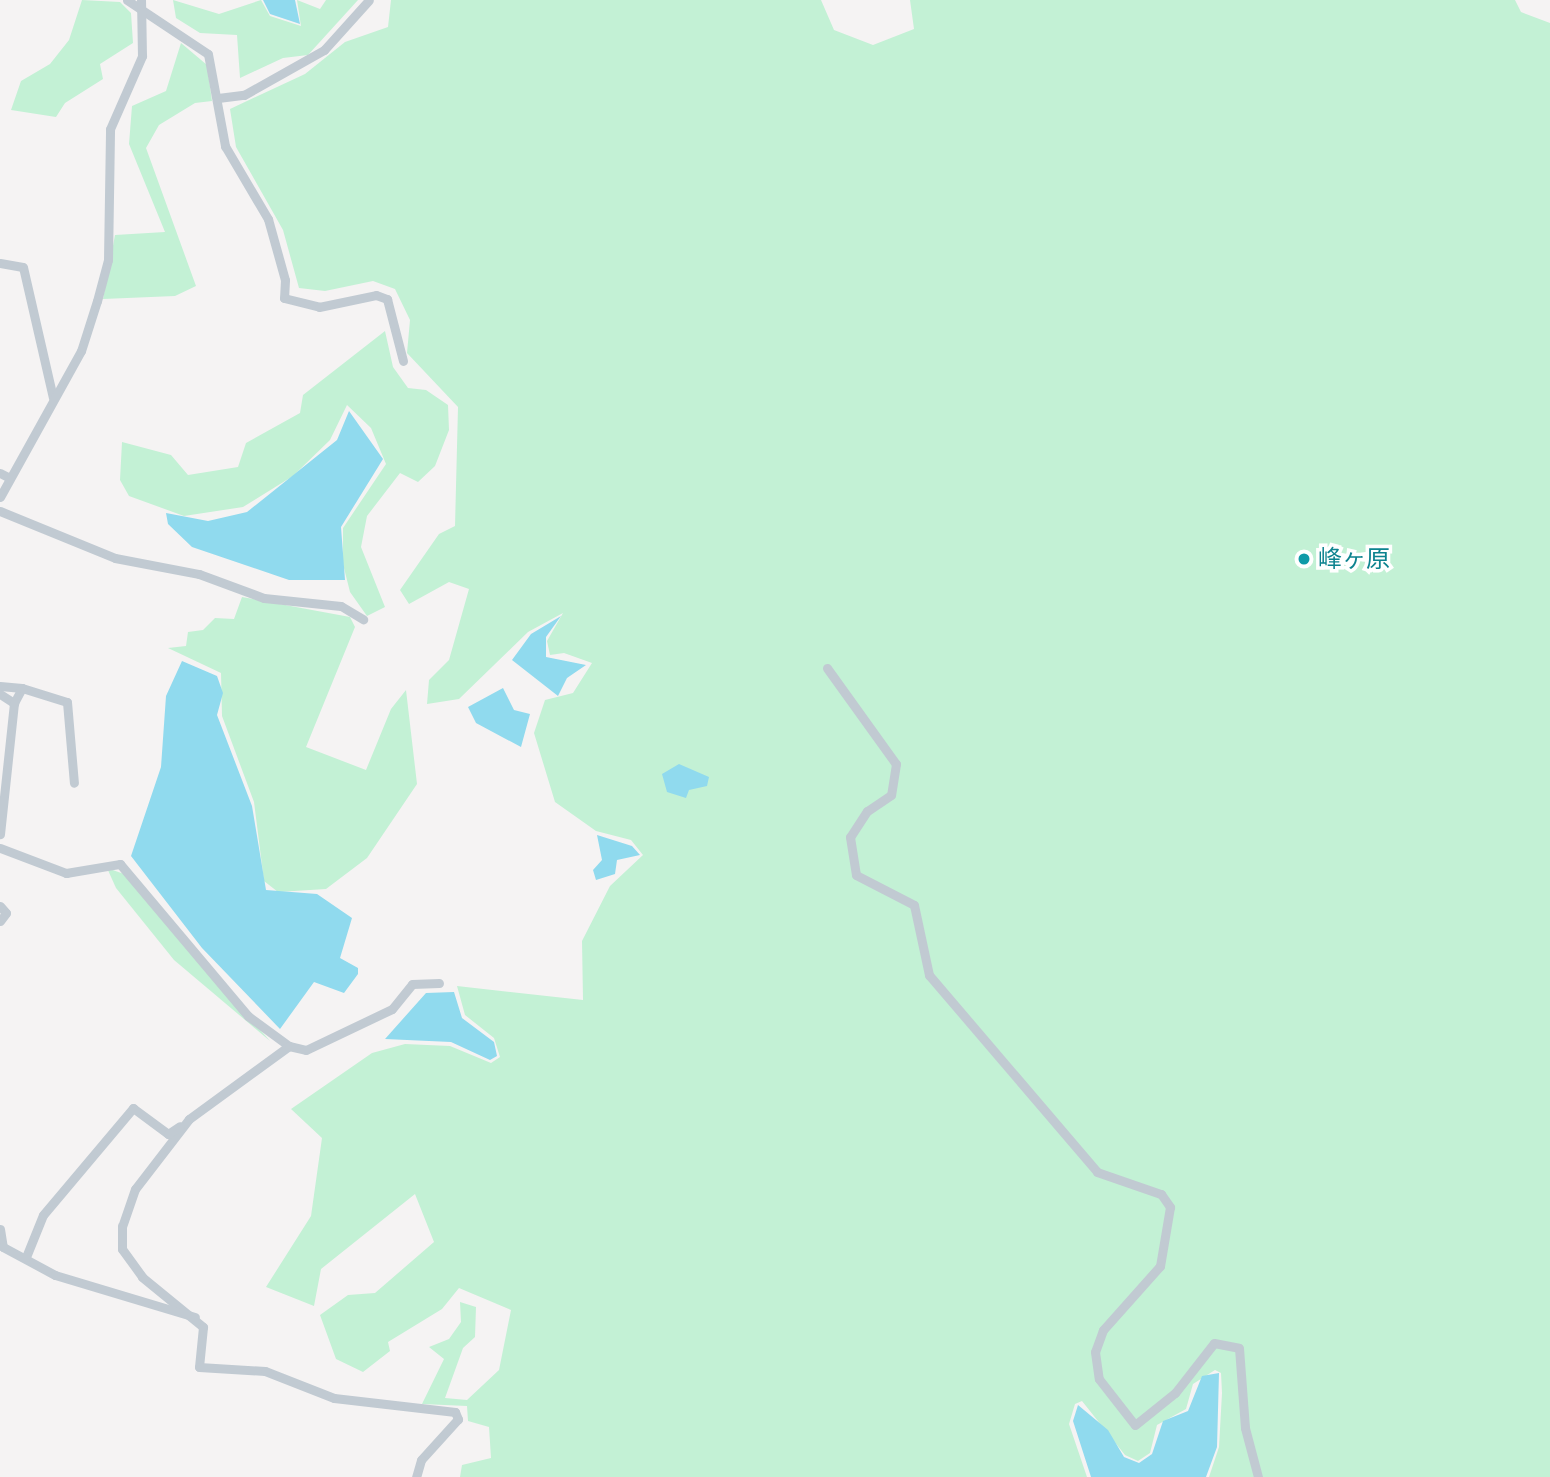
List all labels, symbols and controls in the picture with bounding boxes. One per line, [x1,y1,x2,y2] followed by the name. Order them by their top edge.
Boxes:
[1318,545,1390,573] place label: 峰ヶ原
[1296,551,1312,567] marker: 峰ヶ原

